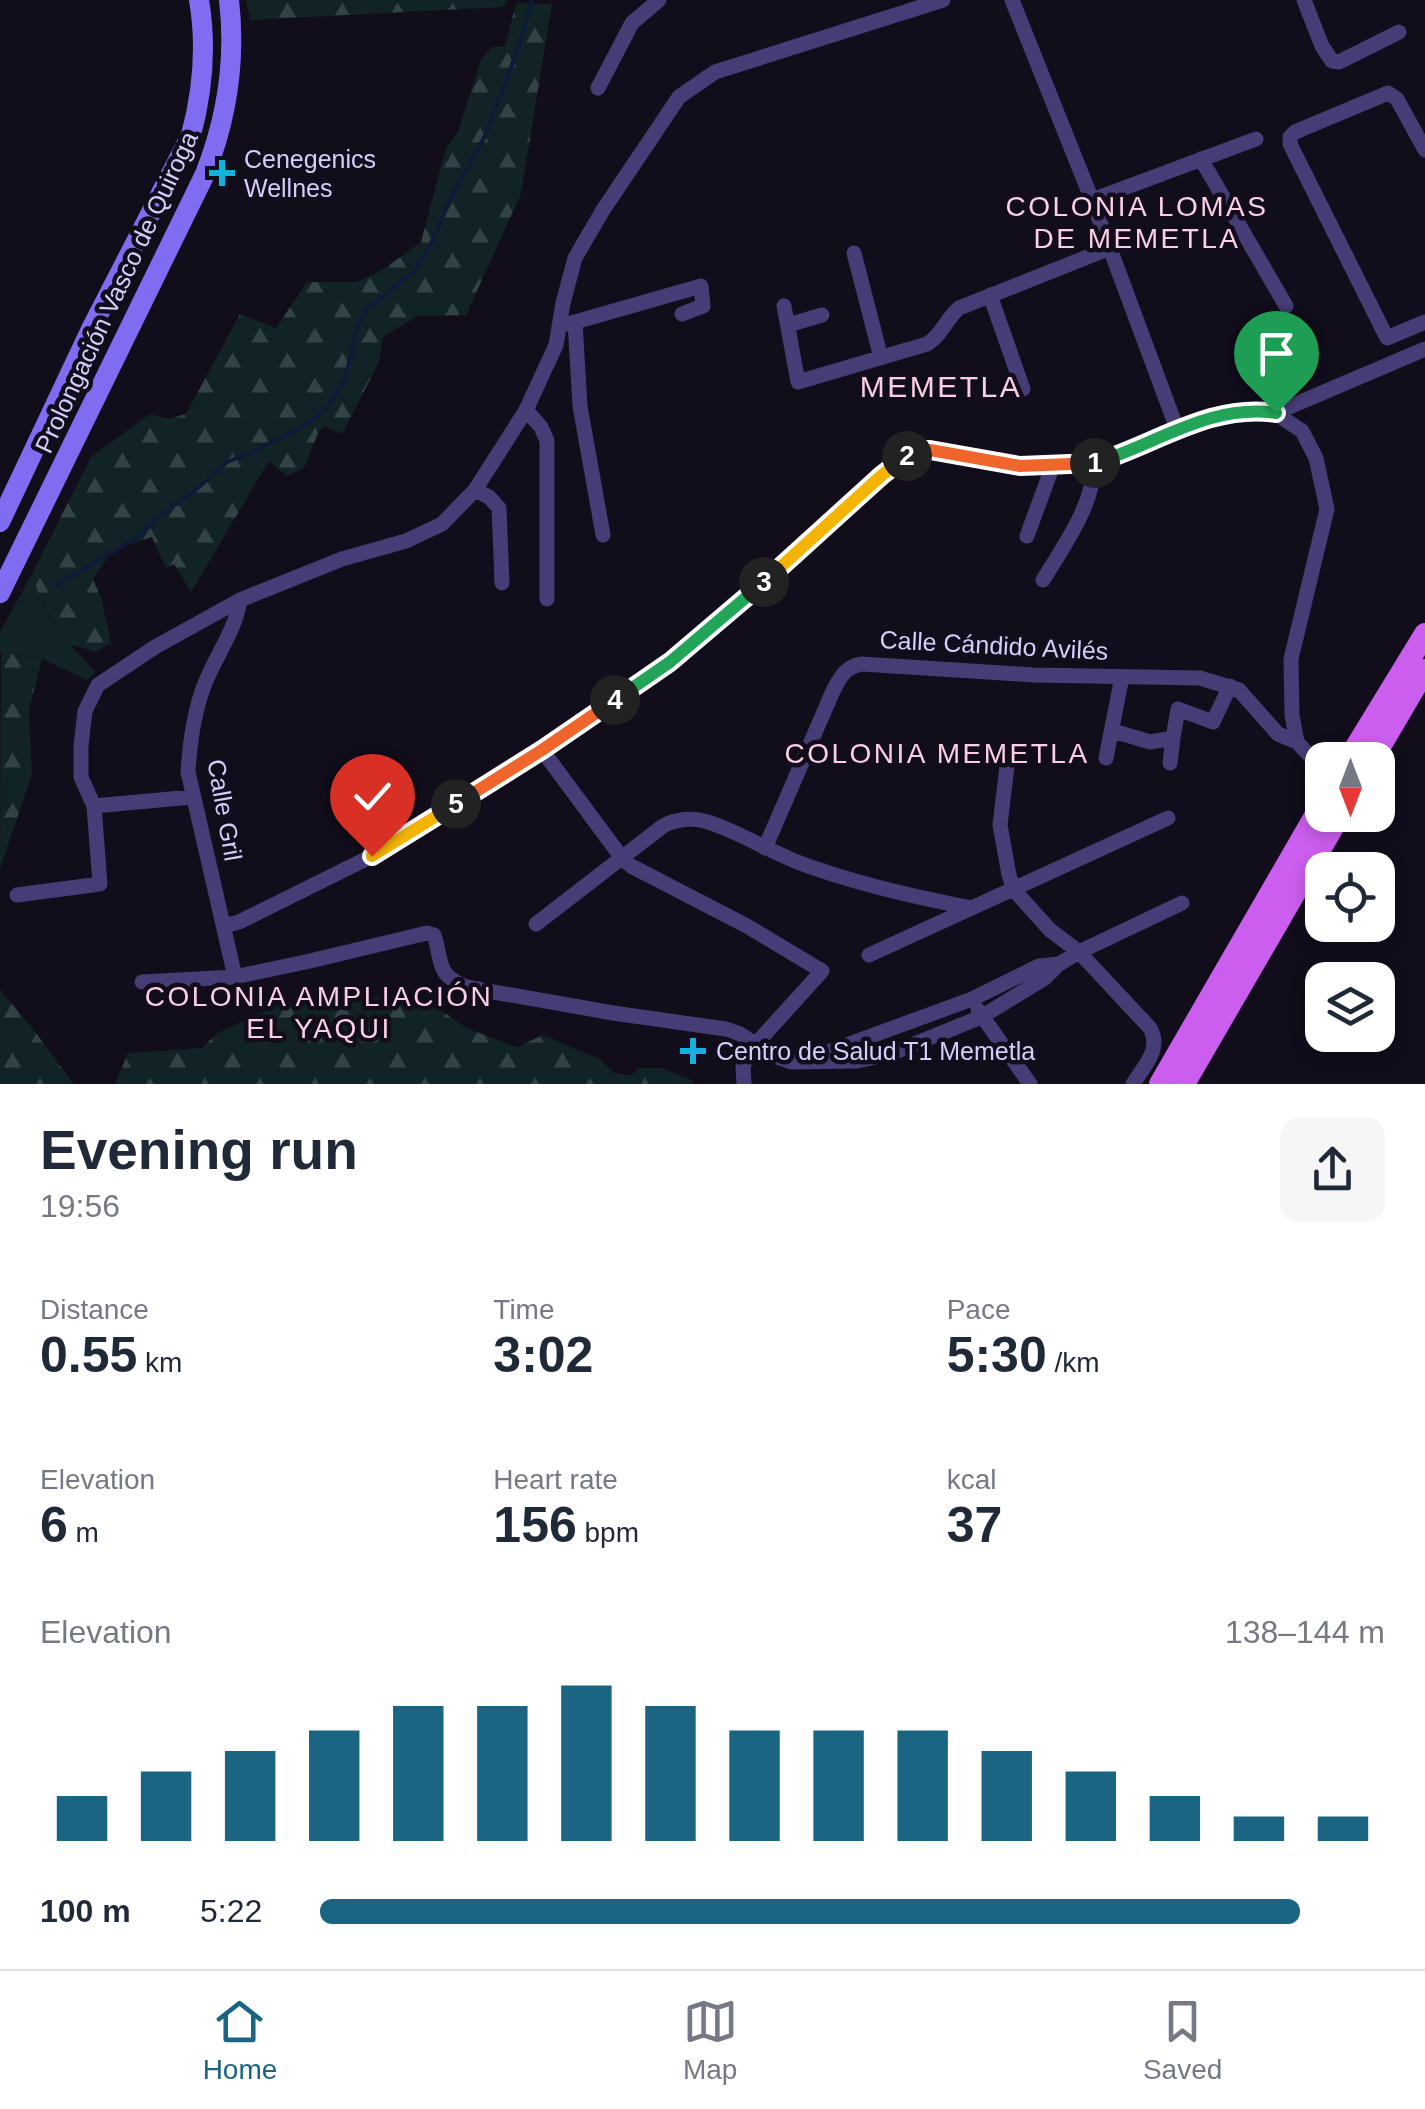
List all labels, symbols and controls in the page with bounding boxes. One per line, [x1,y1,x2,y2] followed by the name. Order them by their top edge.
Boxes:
[29,127,203,457] street label: Prolongación Vasco de Quiroga
[244,145,376,202] place label: Cenegenics Wellnes
[209,160,235,186] marker: Cenegenics Wellnes
[1006,191,1268,254] district label: COLONIA LOMAS DE MEMETLA
[1234,311,1319,414] pin
[1249,326,1304,381] icon: arrive
[860,370,1022,403] district label: MEMETLA
[882,431,932,481] pin: 2
[1070,438,1120,488] pin: 1
[899,440,915,471] text: 2
[1087,447,1103,478] text: 1
[739,557,789,607] pin: 3
[756,566,772,597] text: 3
[879,625,1109,665] street label: Calle Cándido Avilés
[590,675,640,725] pin: 4
[607,684,623,715] text: 4
[784,738,1090,769] district label: COLONIA MEMETLA
[1305,742,1395,832] north arrow
[1305,742,1395,1052] map controls
[330,754,415,857] pin
[202,757,248,863] street label: Calle Gril
[345,769,400,824] icon: check
[431,779,481,829] pin: 5
[448,788,464,819] text: 5
[1305,852,1395,942] button: locate
[1305,962,1395,1052] button: layers
[145,981,493,1044] district label: COLONIA AMPLIACIÓN EL YAQUI
[716,1037,1035,1065] place label: Centro de Salud T1 Memetla
[680,1038,706,1064] marker: Centro de Salud T1 Memetla
[1280,1117,1385,1222] button: share
[40,1119,358,1181] text: Evening run
[40,1188,120,1224] text: 19:56
[40,1294,149,1325] text: Distance
[493,1294,555,1325] text: Time
[947,1294,1010,1325] text: Pace
[40,1327,137,1383] text: 0.55
[493,1327,593,1383] text: 3:02
[947,1327,1047,1383] text: 5:30
[137,1347,182,1378] text: km
[1047,1347,1100,1378] text: /km
[40,1464,155,1495] text: Elevation
[493,1464,618,1495] text: Heart rate
[947,1464,996,1495] text: kcal
[40,1497,68,1553] text: 6
[493,1497,577,1553] text: 156
[947,1497,1002,1553] text: 37
[68,1517,99,1548] text: m
[577,1517,639,1548] text: bpm
[40,1614,172,1650] text: Elevation
[1225,1614,1385,1650] text: 138–144 m
[40,1893,131,1929] text: 100 m
[200,1893,262,1929] text: 5:22
[203,1994,277,2086] tab: Home
[683,1994,738,2086] tab: Map
[1143,1994,1222,2086] tab: Saved

